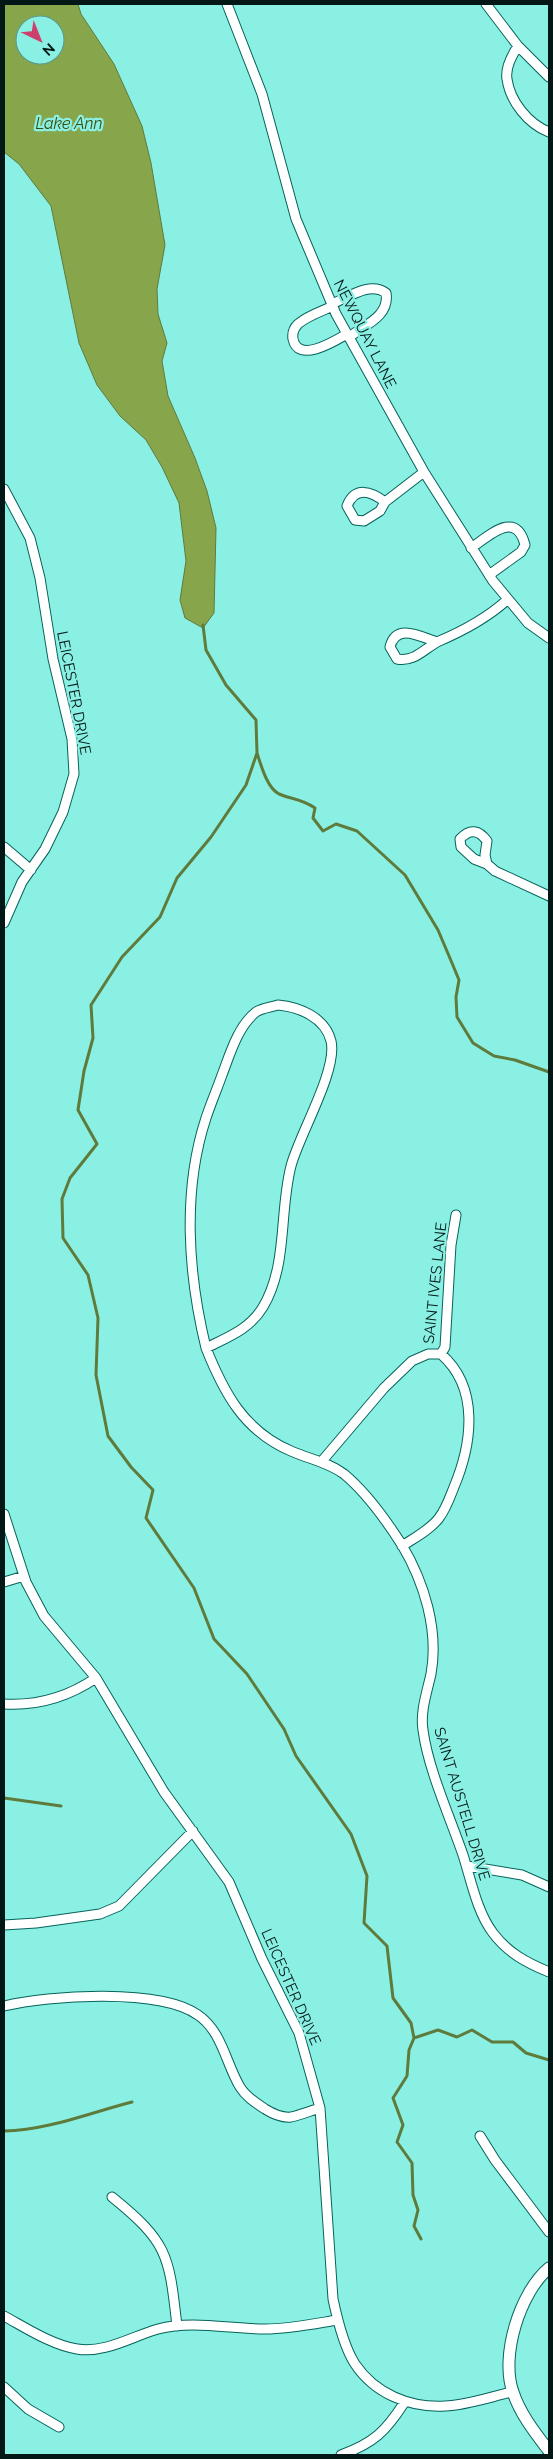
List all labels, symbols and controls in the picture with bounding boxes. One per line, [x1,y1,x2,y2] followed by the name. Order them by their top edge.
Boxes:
[15,15,65,65] north arrow
[40,40,58,59] text: N
[35,114,103,133] water label: Lake Ann
[330,277,400,391] street label: NEWQUAY LANE
[53,630,95,756] street label: LEICESTER DRIVE
[420,1221,450,1345] street label: SAINT IVES LANE
[430,1725,494,1883] street label: SAINT AUSTELL DRIVE
[257,1926,325,2048] street label: LEICESTER DRIVE

